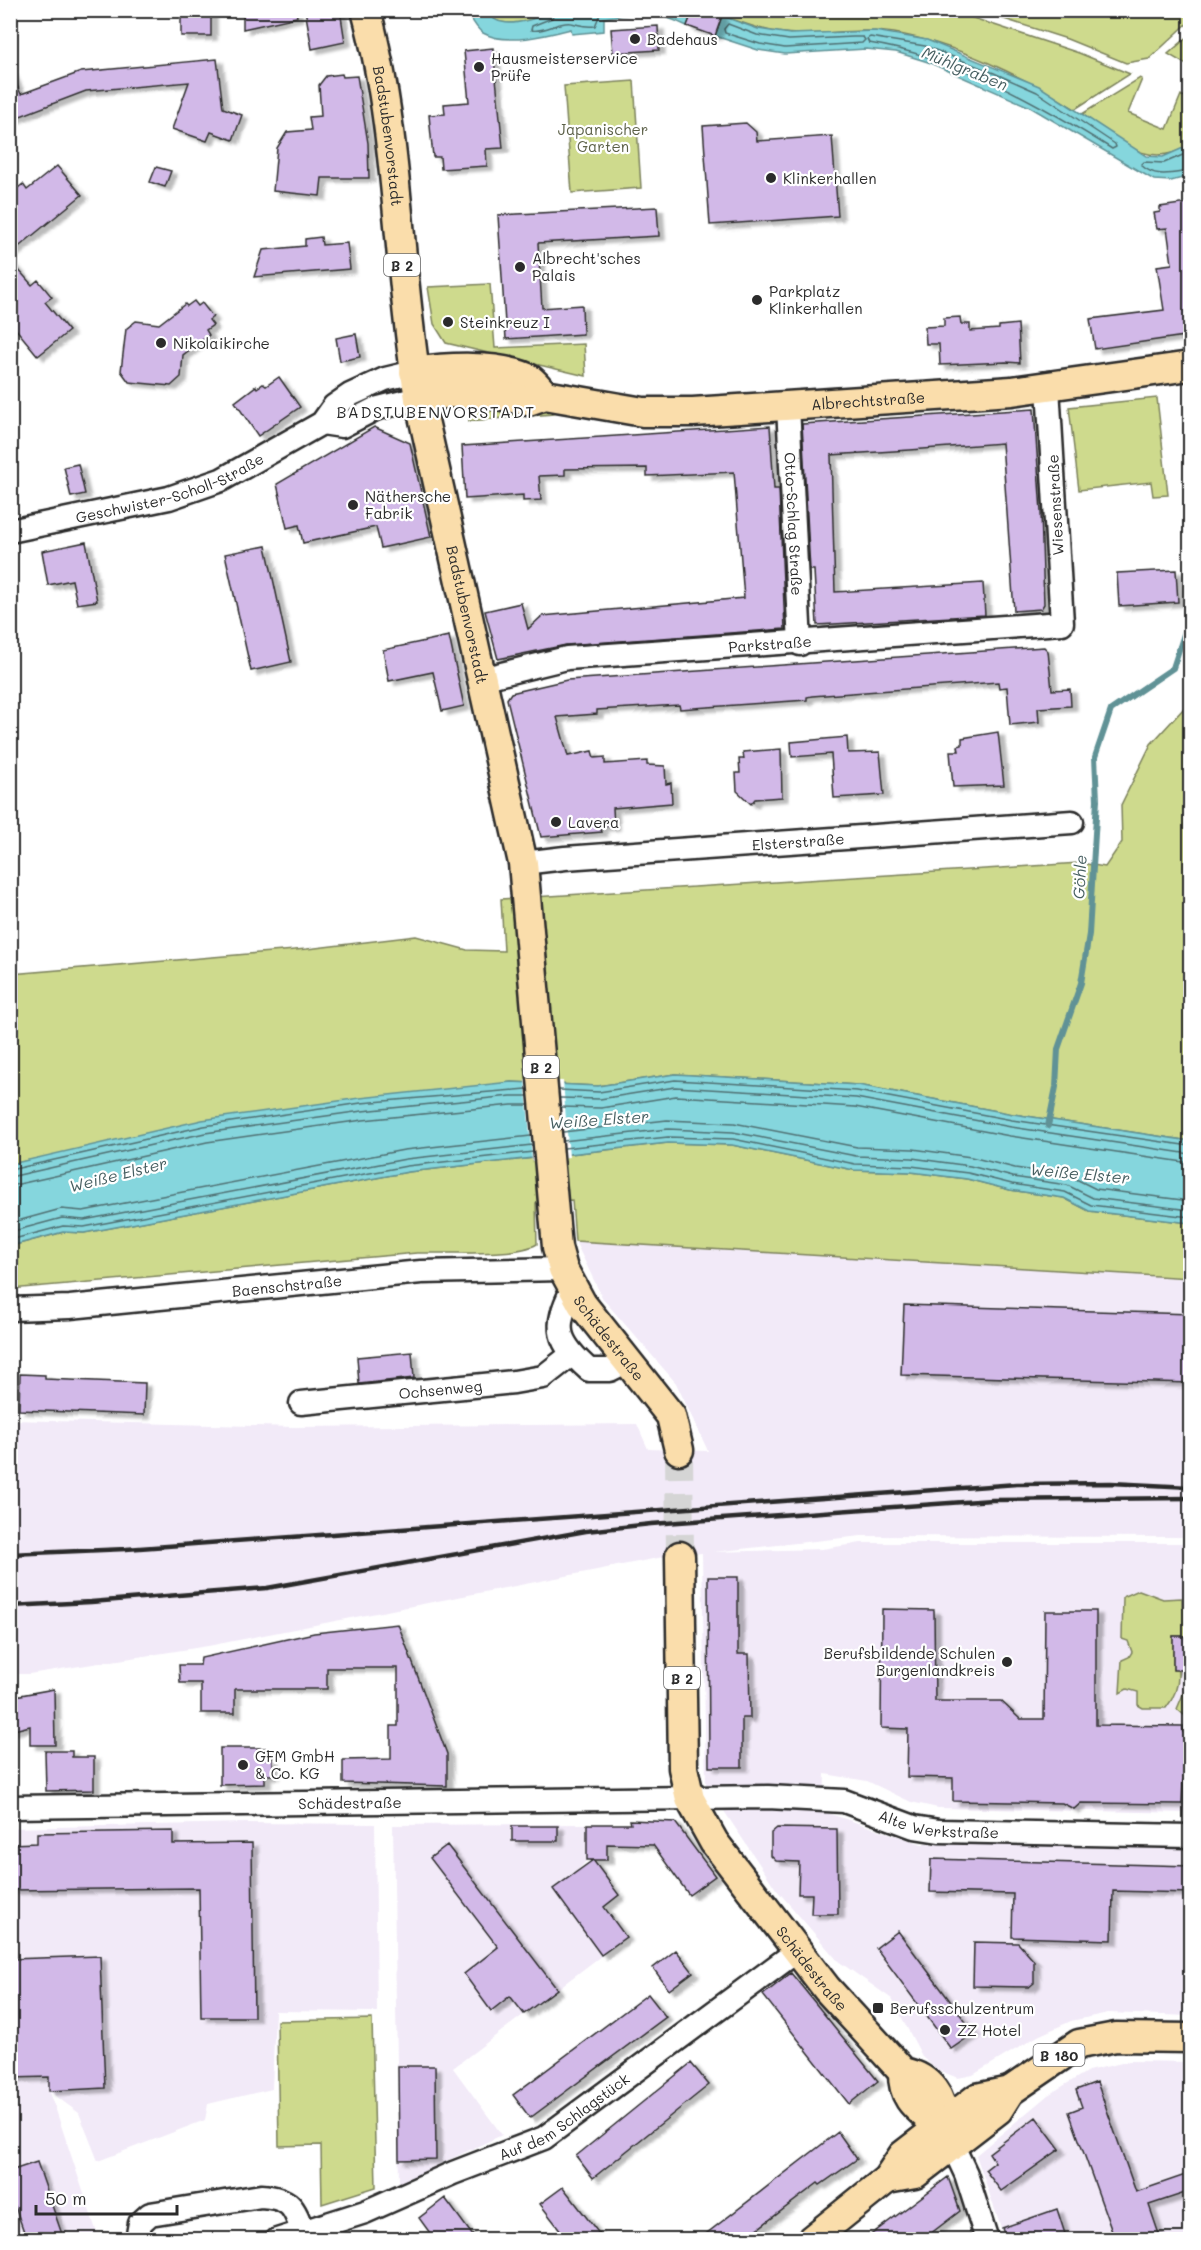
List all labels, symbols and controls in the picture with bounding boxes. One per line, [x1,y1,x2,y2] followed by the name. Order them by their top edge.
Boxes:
[647,29,718,49] place label: Badehaus
[628,32,642,46] marker: Badehaus
[919,41,1011,95] water label: Mühlgraben
[491,48,638,85] place label: Hausmeisterservice Prüfe
[472,60,486,74] marker: Hausmeisterservice Prüfe
[369,64,407,207] street label: Badstubenvorstadt
[558,119,648,156] park label: Japanischer Garten
[783,168,876,188] place label: Klinkerhallen
[764,171,778,185] marker: Klinkerhallen
[532,248,641,285] place label: Albrecht'sches Palais
[384,254,420,276] road number: B 2
[513,260,527,274] marker: Albrecht'sches Palais
[769,281,862,318] place label: Parkplatz Klinkerhallen
[750,293,764,307] marker: Parkplatz Klinkerhallen
[460,312,550,332] place label: Steinkreuz I
[441,315,455,329] marker: Steinkreuz I
[173,333,270,353] place label: Nikolaikirche
[154,336,168,350] marker: Nikolaikirche
[811,387,926,414] street label: Albrechtstraße
[336,401,536,422] district label: BADSTUBENVORSTADT
[74,448,267,527] street label: Geschwister-Scholl-Straße
[780,452,808,596] street label: Otto-Schlag Straße
[1042,454,1068,556] street label: Wiesenstraße
[365,486,451,523] place label: Näthersche Fabrik
[346,498,360,512] marker: Näthersche Fabrik
[442,544,493,686] street label: Badstubenvorstadt
[728,631,812,657] street label: Parkstraße
[568,812,619,832] place label: Lavera
[549,815,563,829] marker: Lavera
[751,828,845,855] street label: Elsterstraße
[1067,854,1091,900] water label: Göhle
[523,1056,559,1078] road number: B 2
[548,1105,650,1133] water label: Weiße Elster
[67,1152,169,1196] water label: Weiße Elster
[1029,1158,1131,1188] water label: Weiße Elster
[231,1270,343,1301] street label: Baenschstraße
[569,1292,649,1385] street label: Schädestraße
[398,1375,483,1403] street label: Ochsenweg
[824,1643,995,1680] place label: Berufsbildende Schulen Burgenlandkreis
[1000,1655,1014,1669] marker: Berufsbildende Schulen Burgenlandkreis
[664,1667,700,1689] road number: B 2
[255,1746,335,1783] place label: GFM GmbH & Co. KG
[236,1758,250,1772] marker: GFM GmbH & Co. KG
[298,1792,402,1813] street label: Schädestraße
[876,1805,999,1842] street label: Alte Werkstraße
[772,1922,852,2015] street label: Schädestraße
[890,1998,1034,2018] place label: Berufsschulzentrum
[871,2001,885,2015] marker: Berufsschulzentrum
[957,2020,1021,2040] place label: ZZ Hotel
[938,2023,952,2037] marker: ZZ Hotel
[1034,2044,1084,2066] road number: B 180
[496,2068,633,2164] street label: Auf dem Schlagstück
[36,2178,177,2216] scale bar
[45,2186,87,2210] text: 50 m

